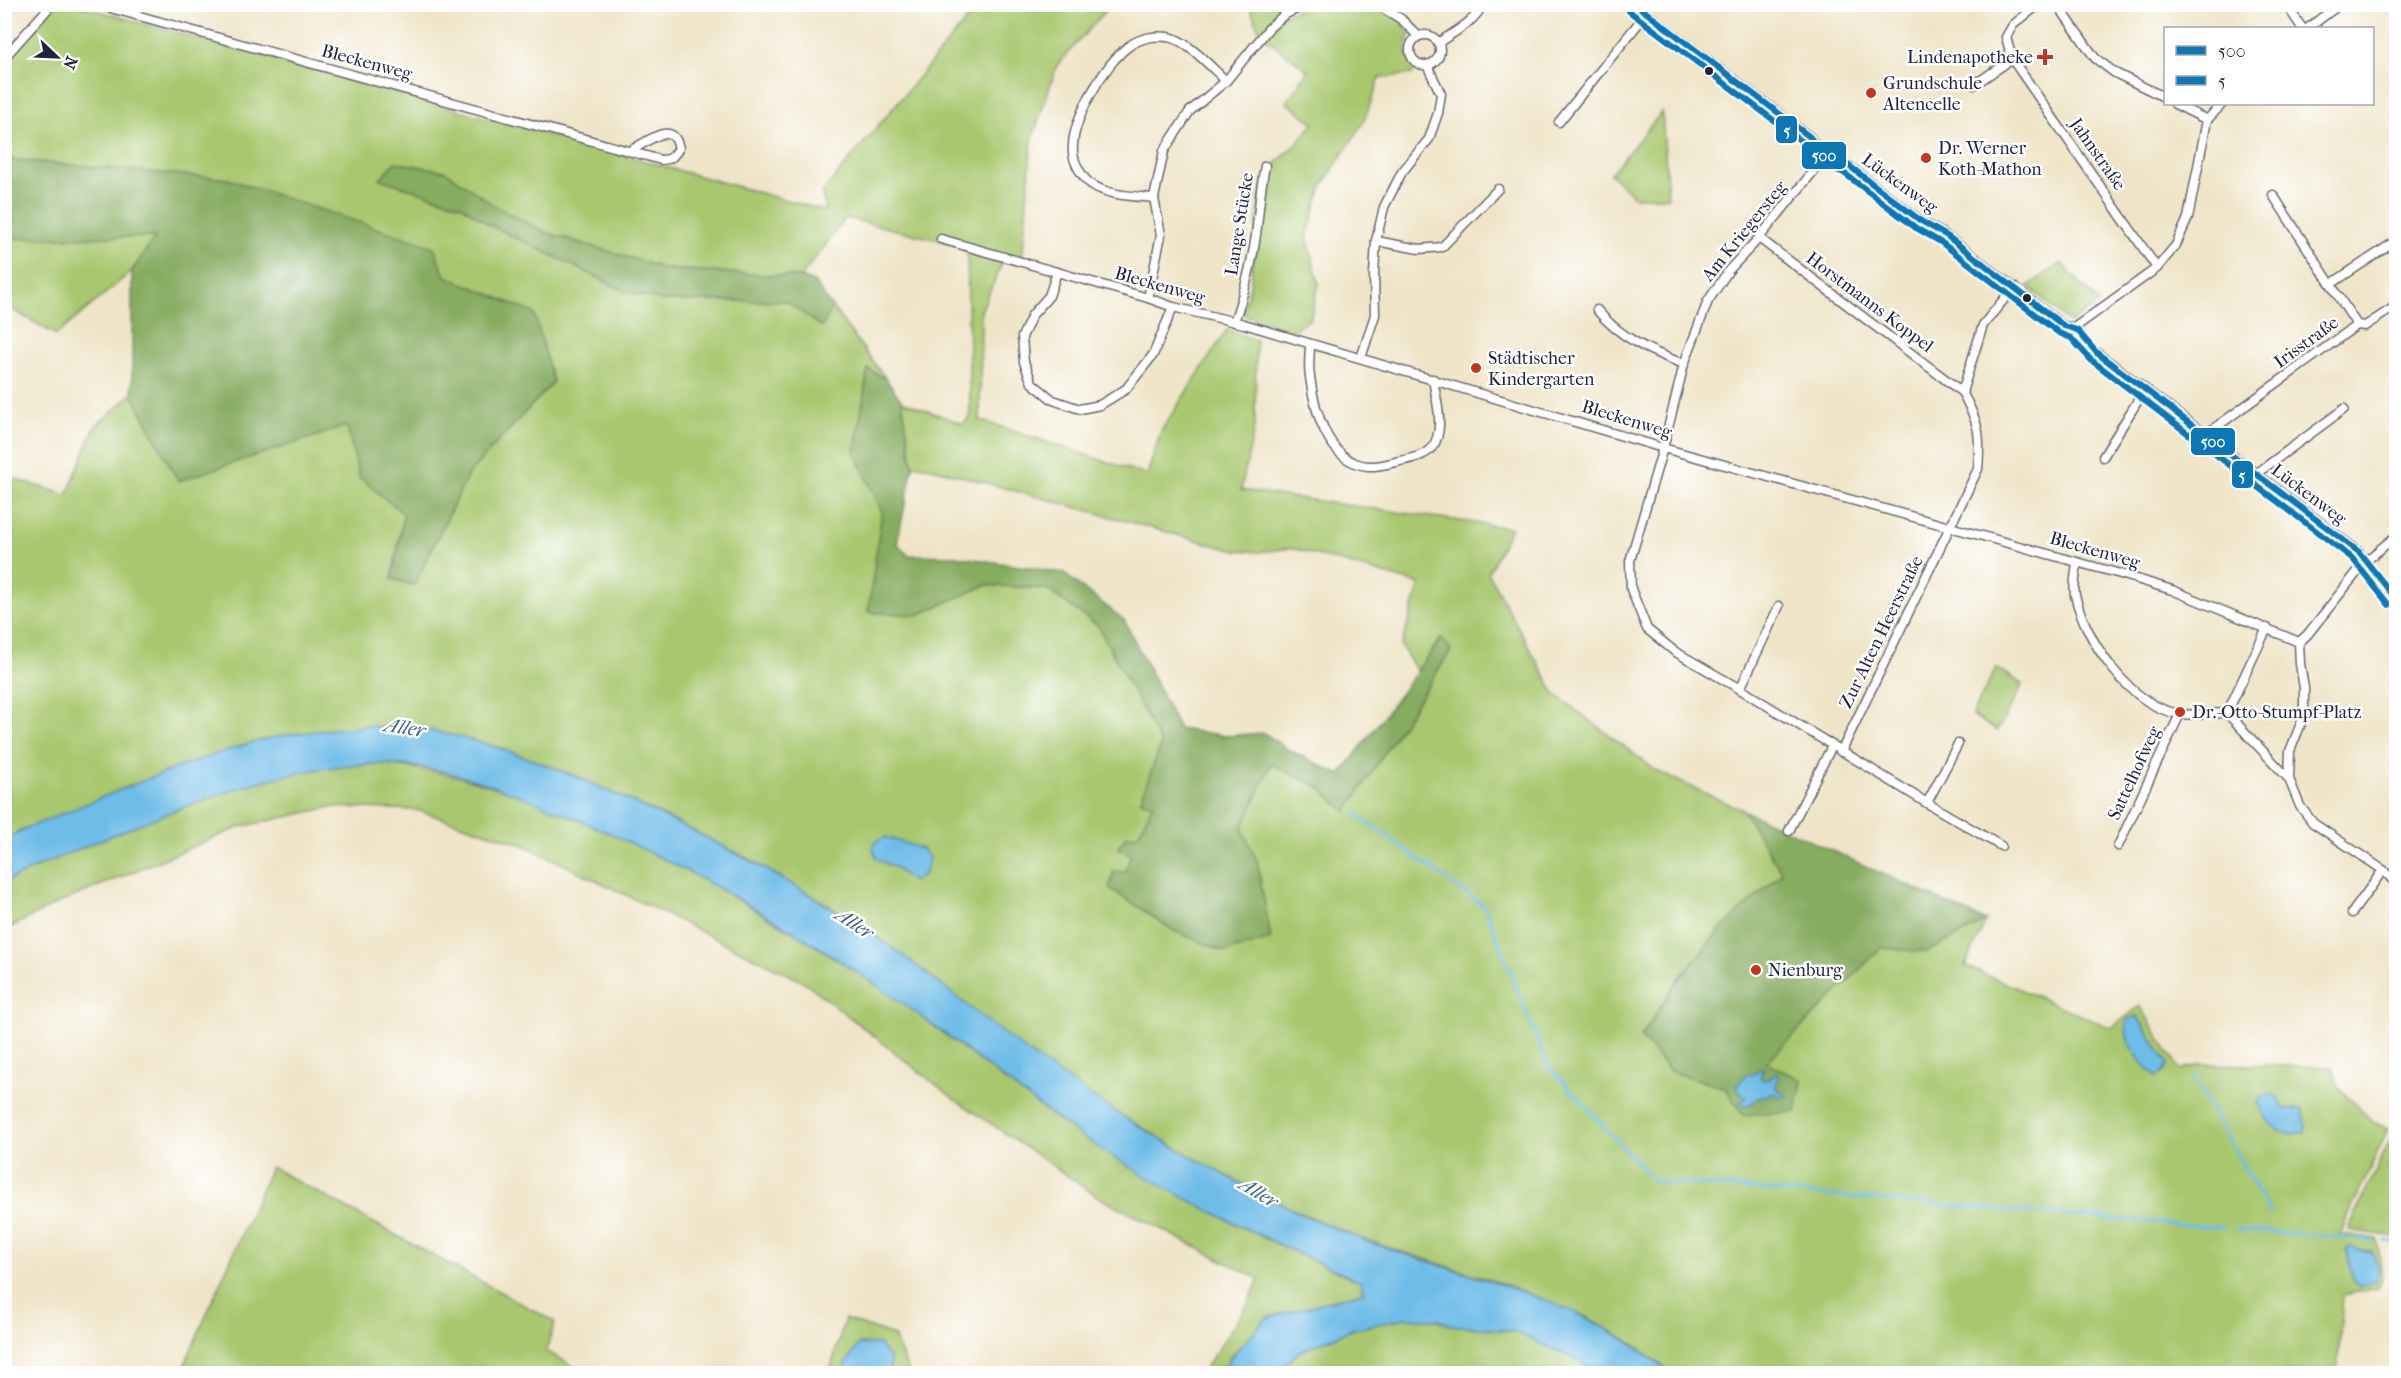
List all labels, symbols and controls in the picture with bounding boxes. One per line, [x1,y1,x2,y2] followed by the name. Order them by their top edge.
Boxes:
[27,27,87,87] north arrow
[2164,27,2374,105] legend
[319,40,415,85] street label: Bleckenweg
[2218,41,2246,62] text: 500
[1907,47,2033,68] place label: Lindenapotheke
[2038,50,2052,64] marker: Lindenapotheke
[59,53,81,73] text: N
[1703,65,1715,77] unlabelled marker
[2218,71,2226,92] text: 5
[1882,73,1982,115] place label: Grundschule Altencelle
[1864,86,1878,100] marker: Grundschule Altencelle
[2064,113,2130,194] street label: Jahnstraße
[1775,115,1798,144] line badge: 5
[1784,121,1791,140] text: 5
[1938,138,2042,180] place label: Dr. Werner Koth-Mathon
[1801,141,1847,170] line badge: 500
[1812,146,1836,165] text: 500
[1858,149,1942,218] street label: Lückenweg
[1919,151,1933,165] marker: Dr. Werner Koth-Mathon
[1221,171,1258,277] street label: Lange Stücke
[1697,177,1792,287] street label: Am Kriegersteg
[1802,248,1937,357] street label: Horstmanns Koppel
[1112,263,1208,308] street label: Bleckenweg
[2021,292,2033,304] unlabelled marker
[2270,312,2343,373] street label: Irisstraße
[1488,348,1595,390] place label: Städtischer Kindergarten
[1469,361,1483,375] marker: Städtischer Kindergarten
[1579,396,1675,443] street label: Bleckenweg
[2190,427,2236,456] line badge: 500
[2201,432,2225,451] text: 500
[2267,459,2351,530] street label: Lückenweg
[2231,460,2254,489] line badge: 5
[2239,466,2246,485] text: 5
[2047,528,2143,573] street label: Bleckenweg
[1835,552,1928,712] street label: Zur Alten Heerstraße
[2192,702,2362,723] place label: Dr.-Otto-Stumpf-Platz
[2173,705,2187,719] marker: Dr.-Otto-Stumpf-Platz
[380,712,429,742] water label: Aller
[2104,723,2165,823] street label: Sattelhofweg
[829,901,880,945] water label: Aller
[1768,960,1843,981] place label: Nienburg
[1749,963,1763,977] marker: Nienburg
[1233,1171,1284,1214] water label: Aller

